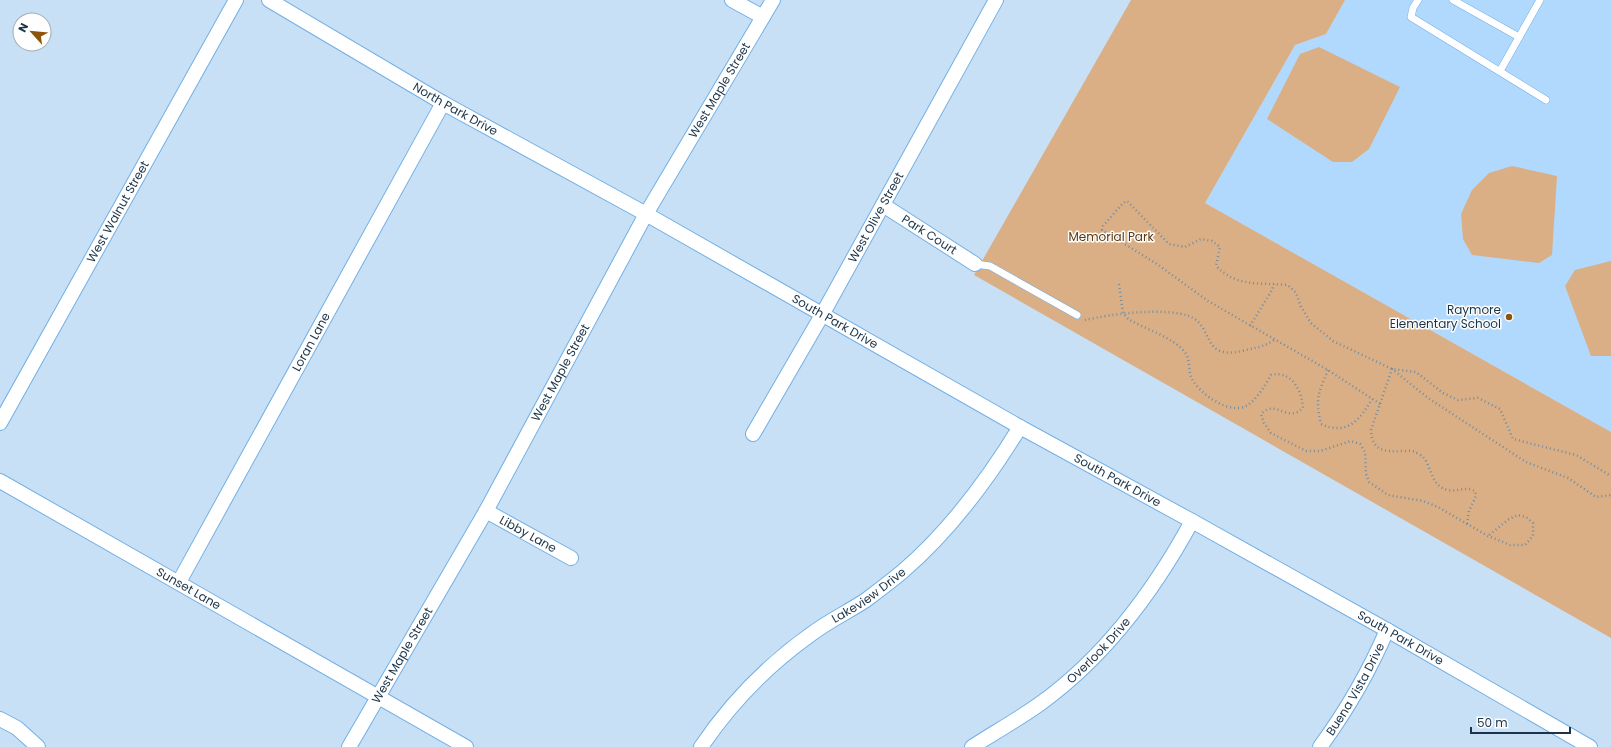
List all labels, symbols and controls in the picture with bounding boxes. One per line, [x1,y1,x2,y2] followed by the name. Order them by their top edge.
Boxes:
[12,12,52,52] north arrow
[14,20,32,35] text: N
[684,39,754,141] street label: West Maple Street
[410,78,501,139] street label: North Park Drive
[82,158,153,265] street label: West Walnut Street
[844,169,907,266] street label: West Olive Street
[899,210,960,258] street label: Park Court
[1068,228,1154,245] park label: Memorial Park
[789,290,881,353] street label: South Park Drive
[1390,301,1501,332] place label: Raymore Elementary School
[288,309,334,374] street label: Loran Lane
[1504,312,1514,322] marker: Raymore Elementary School
[527,321,593,424] street label: West Maple Street
[1071,449,1164,510] street label: South Park Drive
[497,511,560,556] street label: Libby Lane
[153,563,224,613] street label: Sunset Lane
[828,563,909,627] street label: Lakeview Drive
[367,604,436,706] street label: West Maple Street
[1354,606,1447,669] street label: South Park Drive
[1063,613,1134,687] street label: Overlook Drive
[1322,640,1388,739] street label: Buena Vista Drive
[1471,709,1570,735] scale bar
[1477,714,1508,731] text: 50 m

